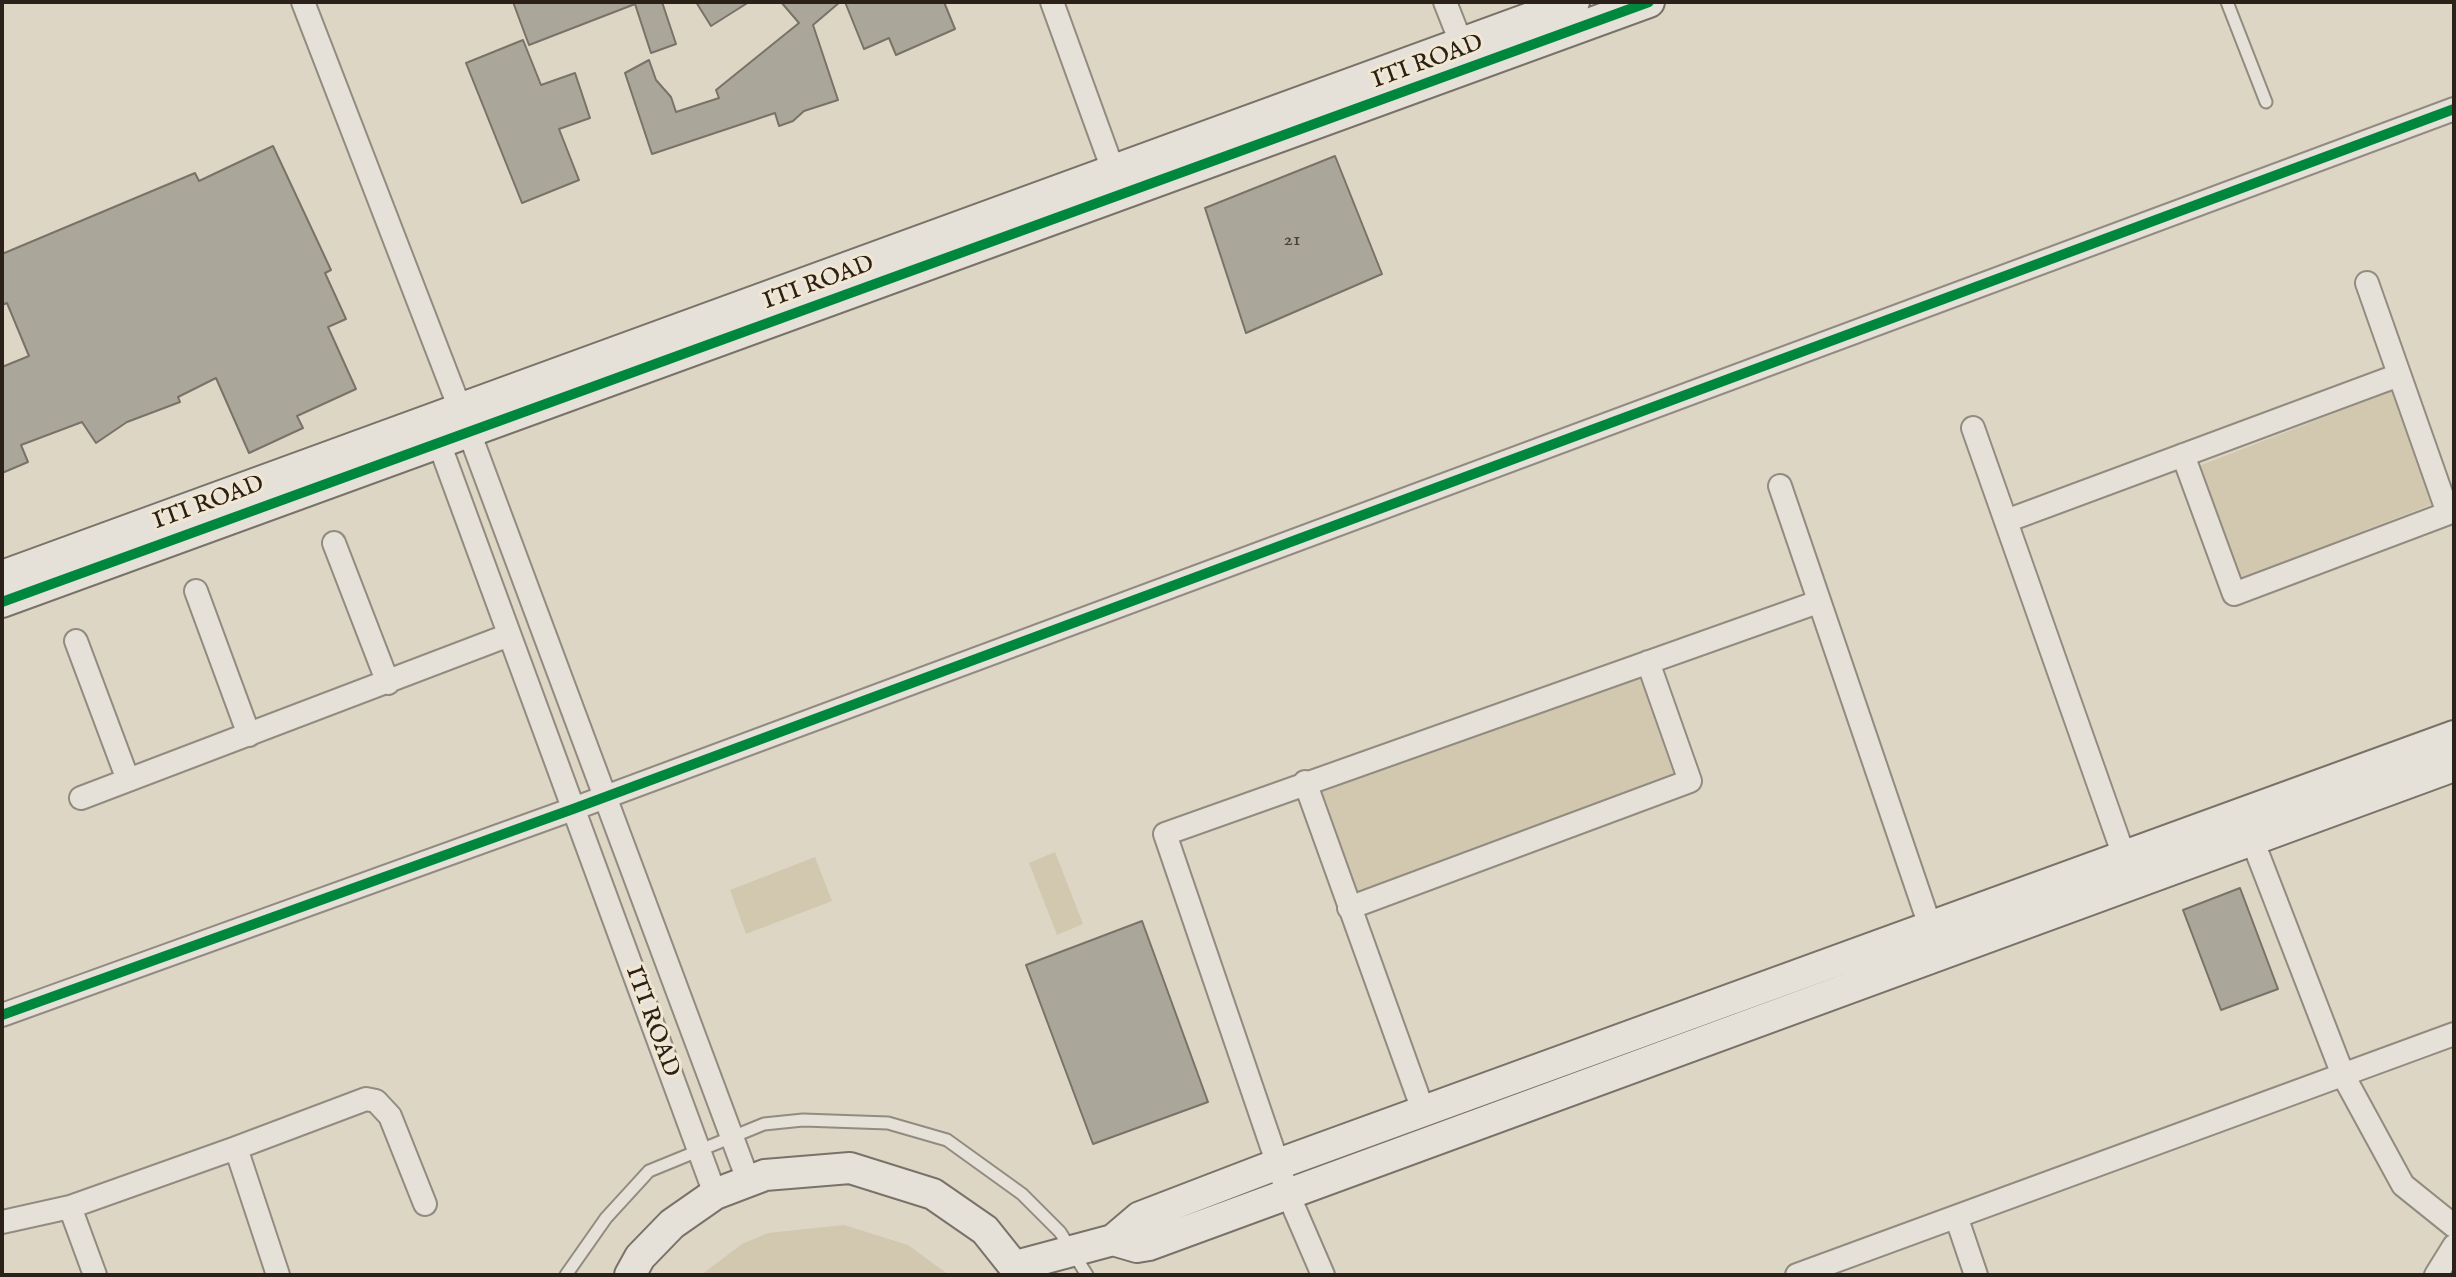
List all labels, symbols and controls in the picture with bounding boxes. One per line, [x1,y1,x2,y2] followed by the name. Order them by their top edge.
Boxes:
[1369,30,1487,96] street label: ITI ROAD
[1284,229,1300,253] house number: 21
[760,251,878,317] street label: ITI ROAD
[150,471,268,537] street label: ITI ROAD
[618,963,684,1081] street label: ITI ROAD

